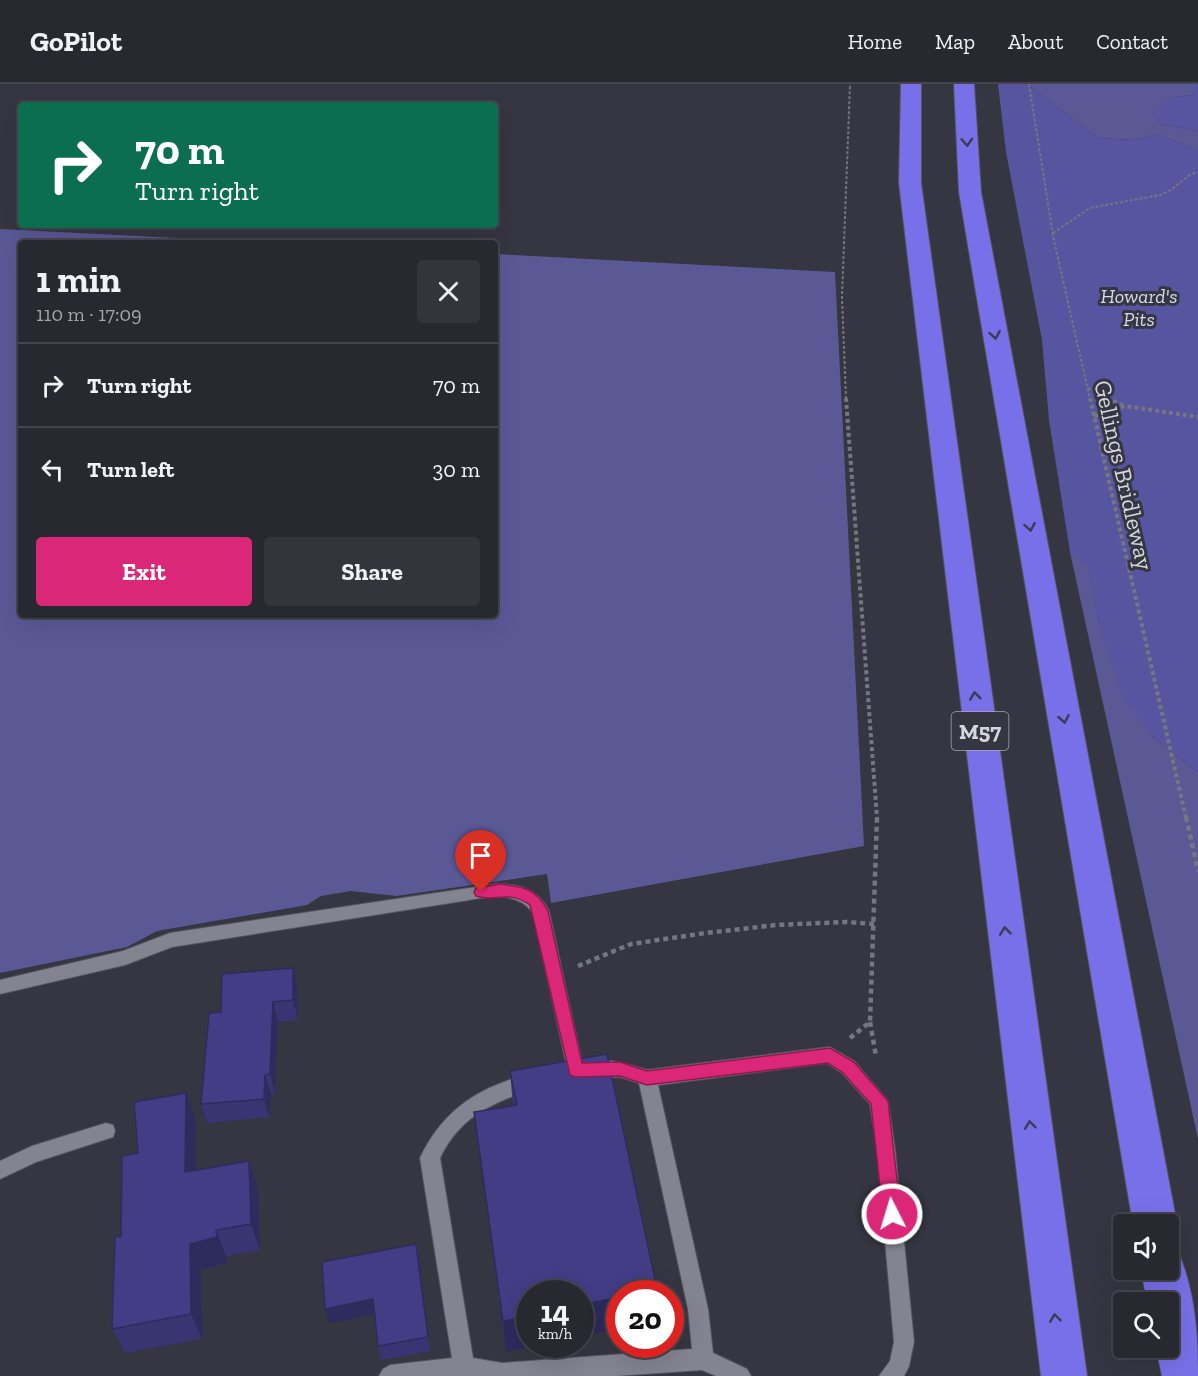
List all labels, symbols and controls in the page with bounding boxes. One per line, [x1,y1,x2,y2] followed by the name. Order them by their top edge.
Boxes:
[30,25,122,58] text: GoPilot
[848,29,902,54] text: Home
[935,29,975,54] text: Map
[1008,29,1063,54] text: About
[1096,29,1168,54] text: Contact
[135,124,225,175] text: 70 m
[36,126,114,204] icon: right
[961,138,974,147] one-way arrow
[135,175,259,207] text: Turn right
[36,258,121,301] text: 1 min
[417,260,480,323] button: close
[1100,284,1178,331] park label: Howard's Pits
[36,302,142,326] text: 110 m · 17:09
[988,330,1001,340] one-way arrow
[36,369,69,402] icon: right
[87,372,191,399] text: Turn right
[433,372,480,399] text: 70 m
[1088,377,1160,573] street label: Gellings Bridleway
[36,453,69,486] icon: left
[87,456,174,483] text: Turn left
[433,456,480,483] text: 30 m
[1023,522,1036,532] one-way arrow
[36,537,252,606] button: Exit
[264,537,480,606] button: Share
[970,692,982,701] one-way arrow
[952,712,1008,750] road number: M57
[1057,714,1070,724] one-way arrow
[455,830,506,892] pin
[464,839,497,872] icon: arrive
[1000,927,1012,936] one-way arrow
[1024,1120,1037,1129] one-way arrow
[860,1182,924,1246] position arrow
[1113,1214,1179,1358] map controls
[1113,1214,1179,1280] button: sound
[606,1280,684,1358] speed limit sign: 20
[1113,1292,1179,1358] button: search
[540,1294,570,1330] text: 14
[1049,1314,1061,1323] one-way arrow
[538,1325,572,1343] text: km/h

